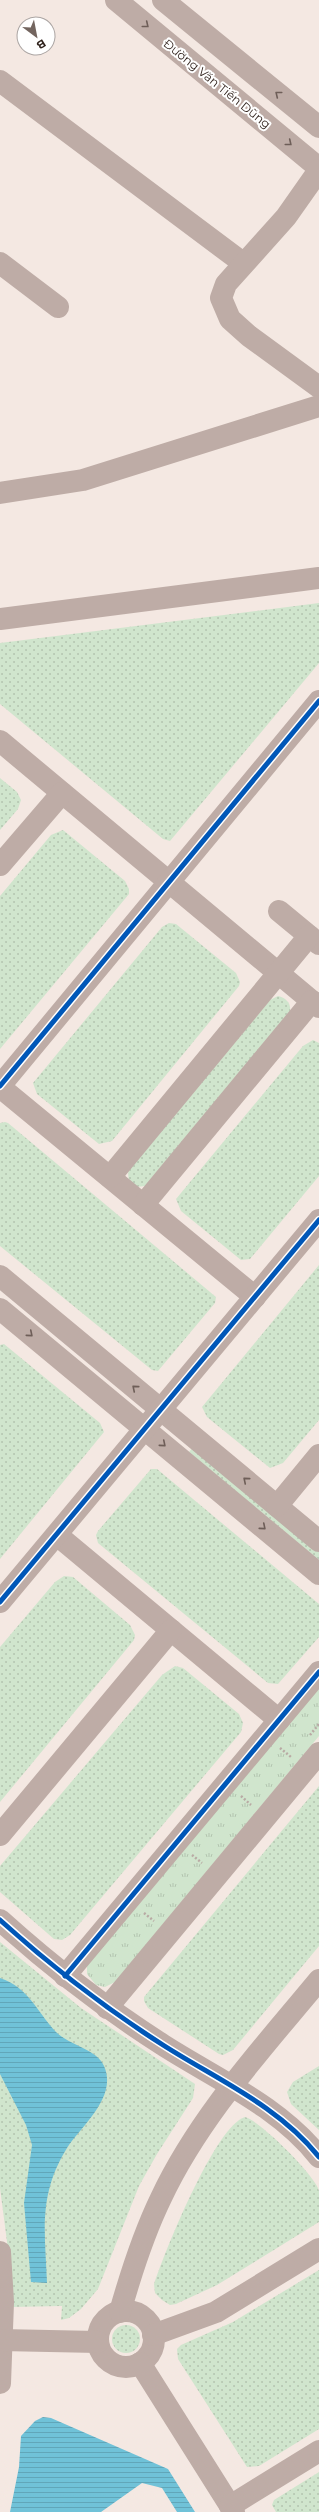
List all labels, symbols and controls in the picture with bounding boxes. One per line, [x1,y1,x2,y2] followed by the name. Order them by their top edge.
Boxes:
[16,16,56,56] north arrow
[141,20,148,27] one-way arrow
[34,36,49,53] text: B
[161,36,274,132] street label: Đường Văn Tiến Dũng
[275,91,283,98] one-way arrow
[285,139,292,146] one-way arrow
[25,1330,33,1337] one-way arrow
[132,1386,140,1393] one-way arrow
[158,1439,165,1446] one-way arrow
[243,1478,250,1485] one-way arrow
[258,1522,265,1529] one-way arrow

